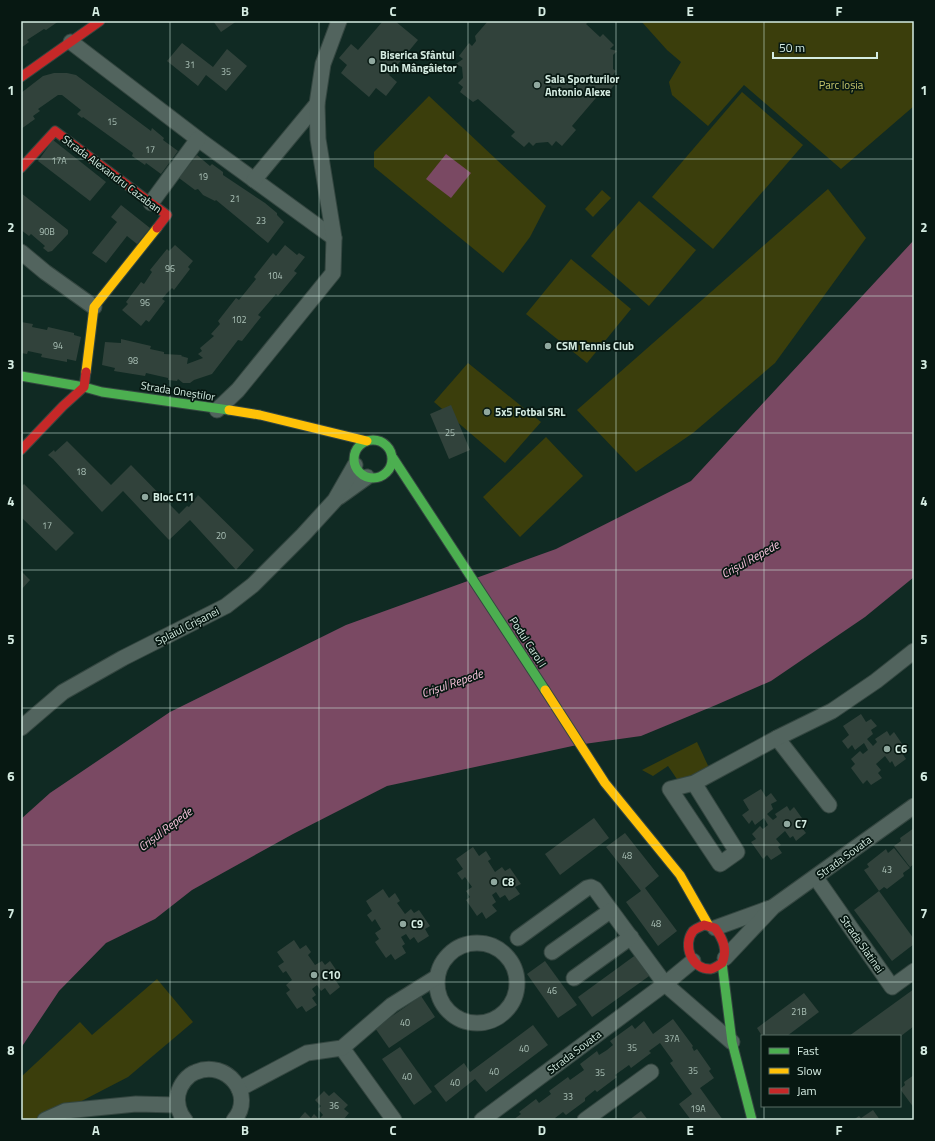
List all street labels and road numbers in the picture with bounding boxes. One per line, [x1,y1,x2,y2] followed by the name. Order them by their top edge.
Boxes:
[59,131,165,217] street label: Strada Alexandru Cazaban
[140,377,217,405] street label: Strada Oneștilor
[152,603,222,649] street label: Splaiul Crișanei
[506,613,550,671] street label: Podul Carol I
[813,831,875,882] street label: Strada Sovata
[836,912,888,976] street label: Strada Slatinei
[543,1026,605,1078] street label: Strada Sovata

